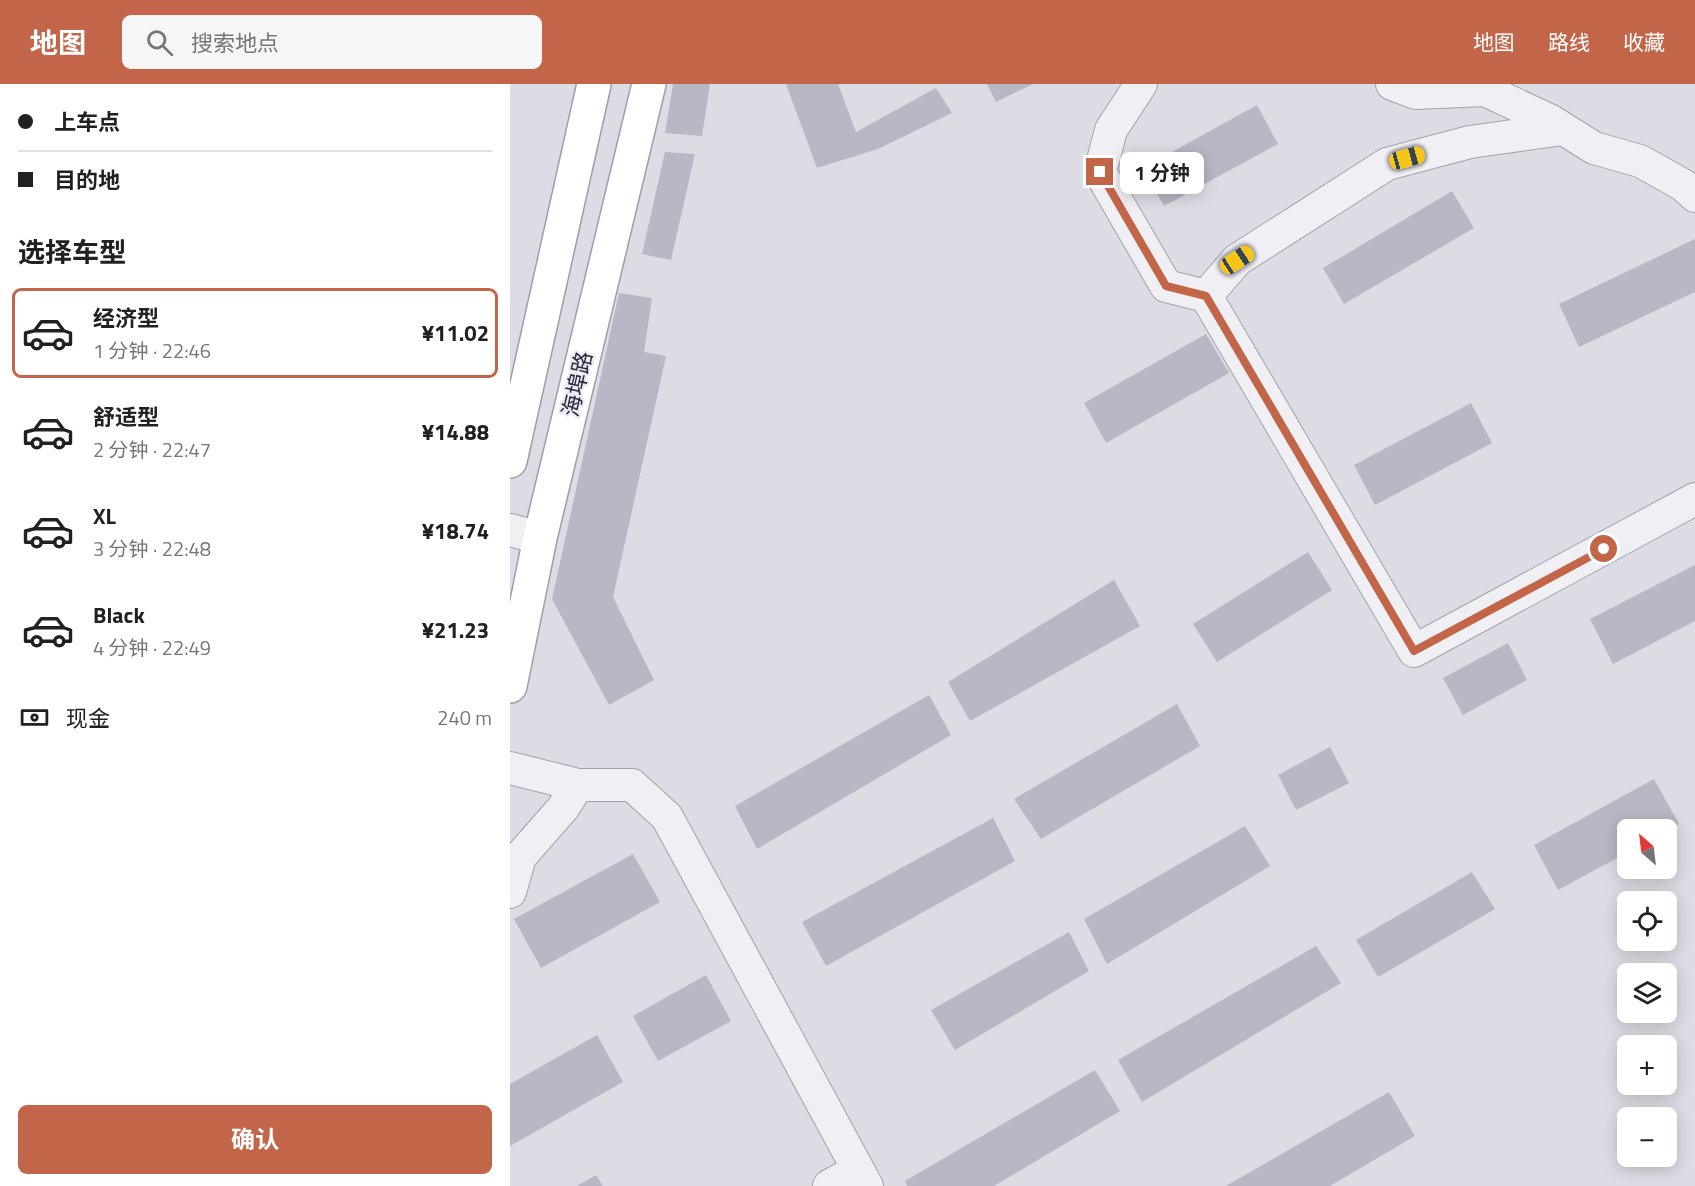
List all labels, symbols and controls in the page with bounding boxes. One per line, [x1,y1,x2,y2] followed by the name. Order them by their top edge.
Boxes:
[122,15,542,69] search box
[30,21,86,64] text: 地图
[143,26,176,59] icon: search
[191,26,279,60] text: 搜索地点
[1473,26,1515,58] text: 地图
[1548,26,1590,58] text: 路线
[1623,26,1665,58] text: 收藏
[54,105,120,139] text: 上车点
[1387,145,1427,171] car
[1121,151,1205,193] callout: 1 分钟
[1134,157,1190,188] text: 1 分钟
[1086,158,1113,185] route end
[54,163,120,197] text: 目的地
[18,231,126,272] text: 选择车型
[1217,243,1257,277] car
[93,301,159,335] text: 经济型
[21,306,75,360] icon: car
[422,316,489,350] text: ¥11.02
[93,335,211,366] text: 1 分钟 · 22:46
[553,348,601,420] street label: 海埠路
[93,400,159,434] text: 舒适型
[21,405,75,459] icon: car
[422,415,489,449] text: ¥14.88
[93,434,211,465] text: 2 分钟 · 22:47
[93,499,116,533] text: XL
[21,504,75,558] icon: car
[422,514,489,548] text: ¥18.74
[93,533,211,564] text: 3 分钟 · 22:48
[1590,535,1617,562] route start
[93,598,145,632] text: Black
[21,603,75,657] icon: car
[422,613,489,647] text: ¥21.23
[93,632,211,663] text: 4 分钟 · 22:49
[18,701,51,734] icon: cash
[66,701,110,735] text: 现金
[437,702,492,733] text: 240 m
[1617,819,1677,879] north arrow
[1617,819,1677,1167] map controls
[1617,891,1677,951] button: locate
[1617,963,1677,1023] button: layers
[1617,1035,1677,1095] button: +
[18,1105,492,1174] button: 确认
[1617,1107,1677,1167] button: −

